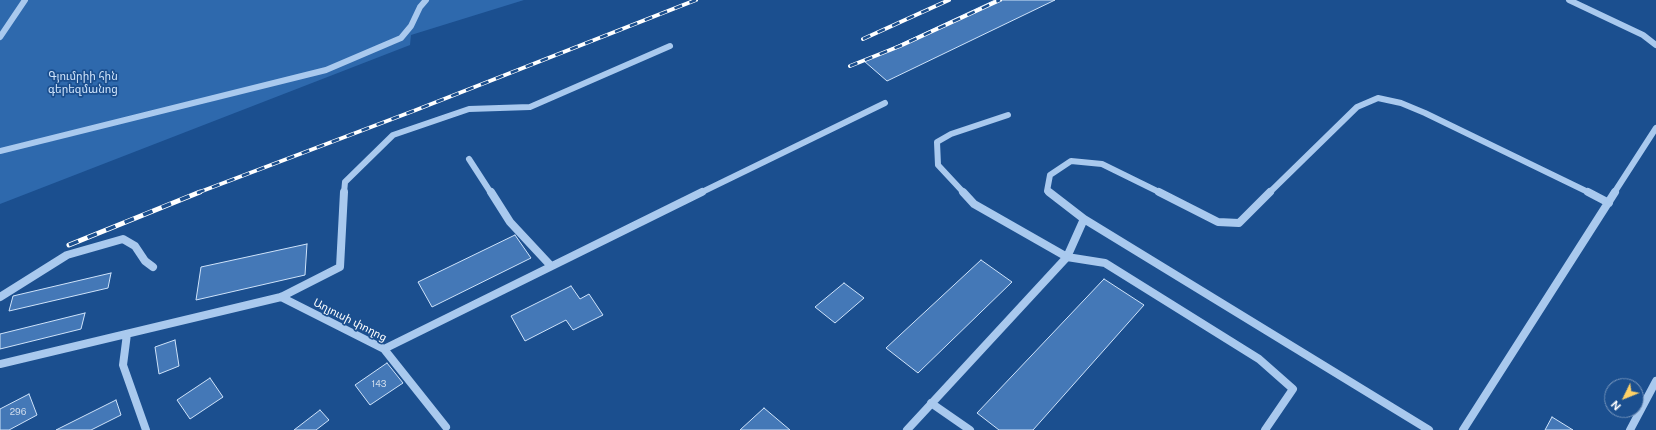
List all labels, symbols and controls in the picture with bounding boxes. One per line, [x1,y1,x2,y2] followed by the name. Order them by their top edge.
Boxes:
[48,70,118,96] park label: Գյումրիի հին գերեզմանոց
[311,296,389,344] street label: Աղյուսի փողոց
[1604,378,1644,418] north arrow
[372,379,386,389] house number: 143
[1609,398,1623,413] text: N
[10,407,26,417] house number: 296

